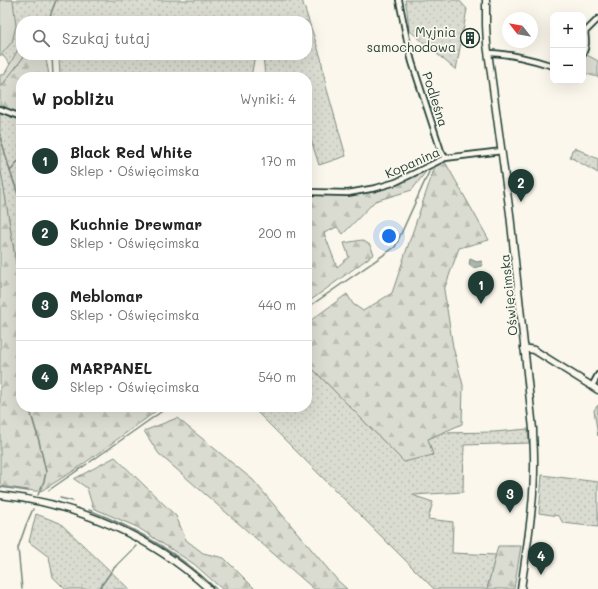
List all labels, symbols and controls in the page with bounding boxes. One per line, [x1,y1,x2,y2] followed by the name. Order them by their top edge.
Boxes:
[502,12,538,48] north arrow
[550,12,586,84] map controls
[550,12,586,48] button: +
[16,16,312,60] search box
[367,23,456,55] place label: Myjnia samochodowa
[30,27,52,49] icon: search
[459,27,481,49] building icon: Myjnia samochodowa
[62,28,150,48] text: Szukaj tutaj
[550,48,586,84] button: −
[419,69,453,129] street label: Podleśna
[32,87,114,109] text: W pobliżu
[240,90,296,107] text: Wyniki: 4
[70,142,192,162] text: Black Red White
[382,142,442,182] street label: Kopanina
[42,152,48,169] text: 1
[260,152,296,169] text: 170 m
[70,162,200,179] text: Sklep · Oświęcimska
[508,169,534,202] pin: 2
[70,214,202,234] text: Kuchnie Drewmar
[41,224,49,241] text: 2
[258,224,296,241] text: 200 m
[379,226,399,246] your location
[70,234,200,251] text: Sklep · Oświęcimska
[495,253,521,337] street label: Oświęcimska
[468,271,494,304] pin: 1
[70,286,143,306] text: Meblomar
[41,296,49,313] text: 3
[258,296,296,313] text: 440 m
[70,306,200,323] text: Sklep · Oświęcimska
[70,358,152,378] text: MARPANEL
[41,368,49,385] text: 4
[258,368,296,385] text: 540 m
[70,378,200,395] text: Sklep · Oświęcimska
[497,480,523,513] pin: 3
[528,542,554,575] pin: 4

